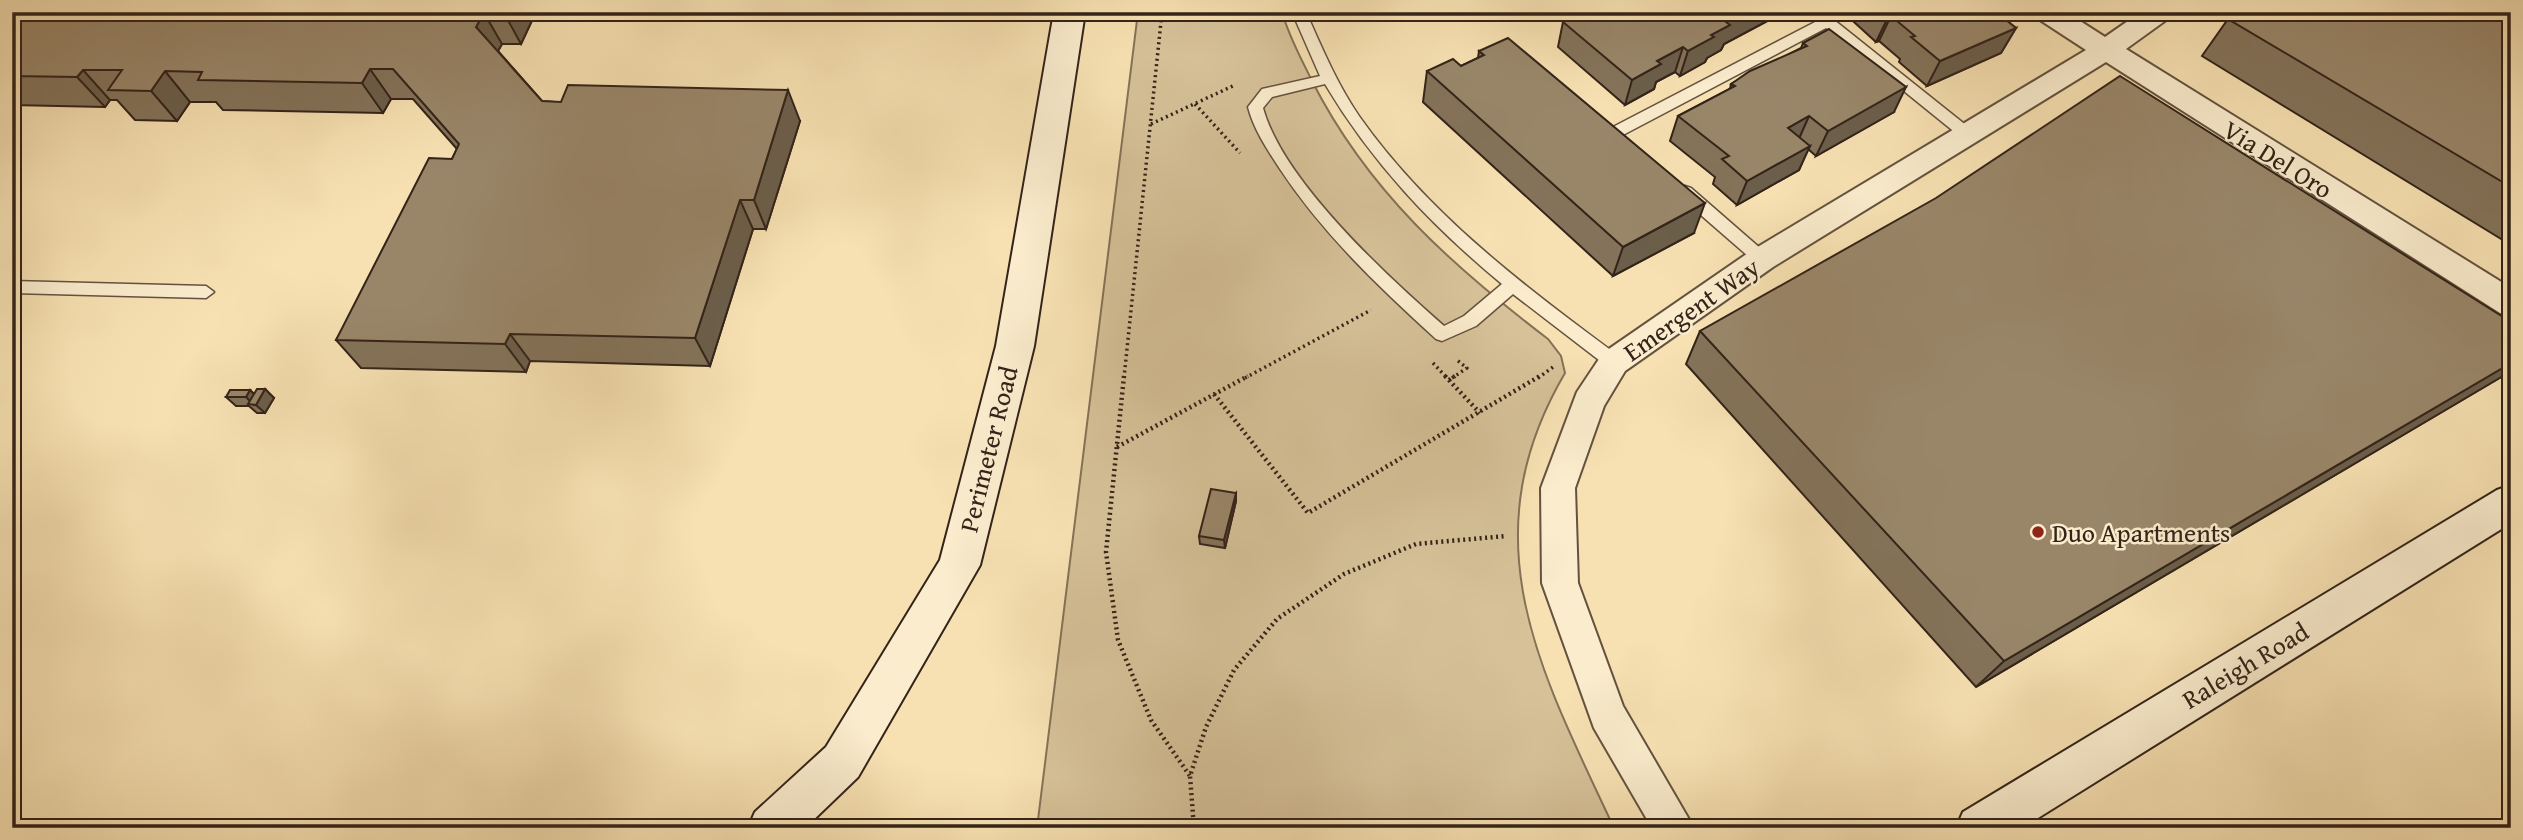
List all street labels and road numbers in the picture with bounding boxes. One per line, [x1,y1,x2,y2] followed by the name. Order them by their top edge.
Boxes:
[2216,110,2340,208] street label: Via Del Oro
[1615,248,1767,370] street label: Emergent Way
[949,362,1027,536] street label: Perimeter Road
[2174,612,2316,718] street label: Raleigh Road

